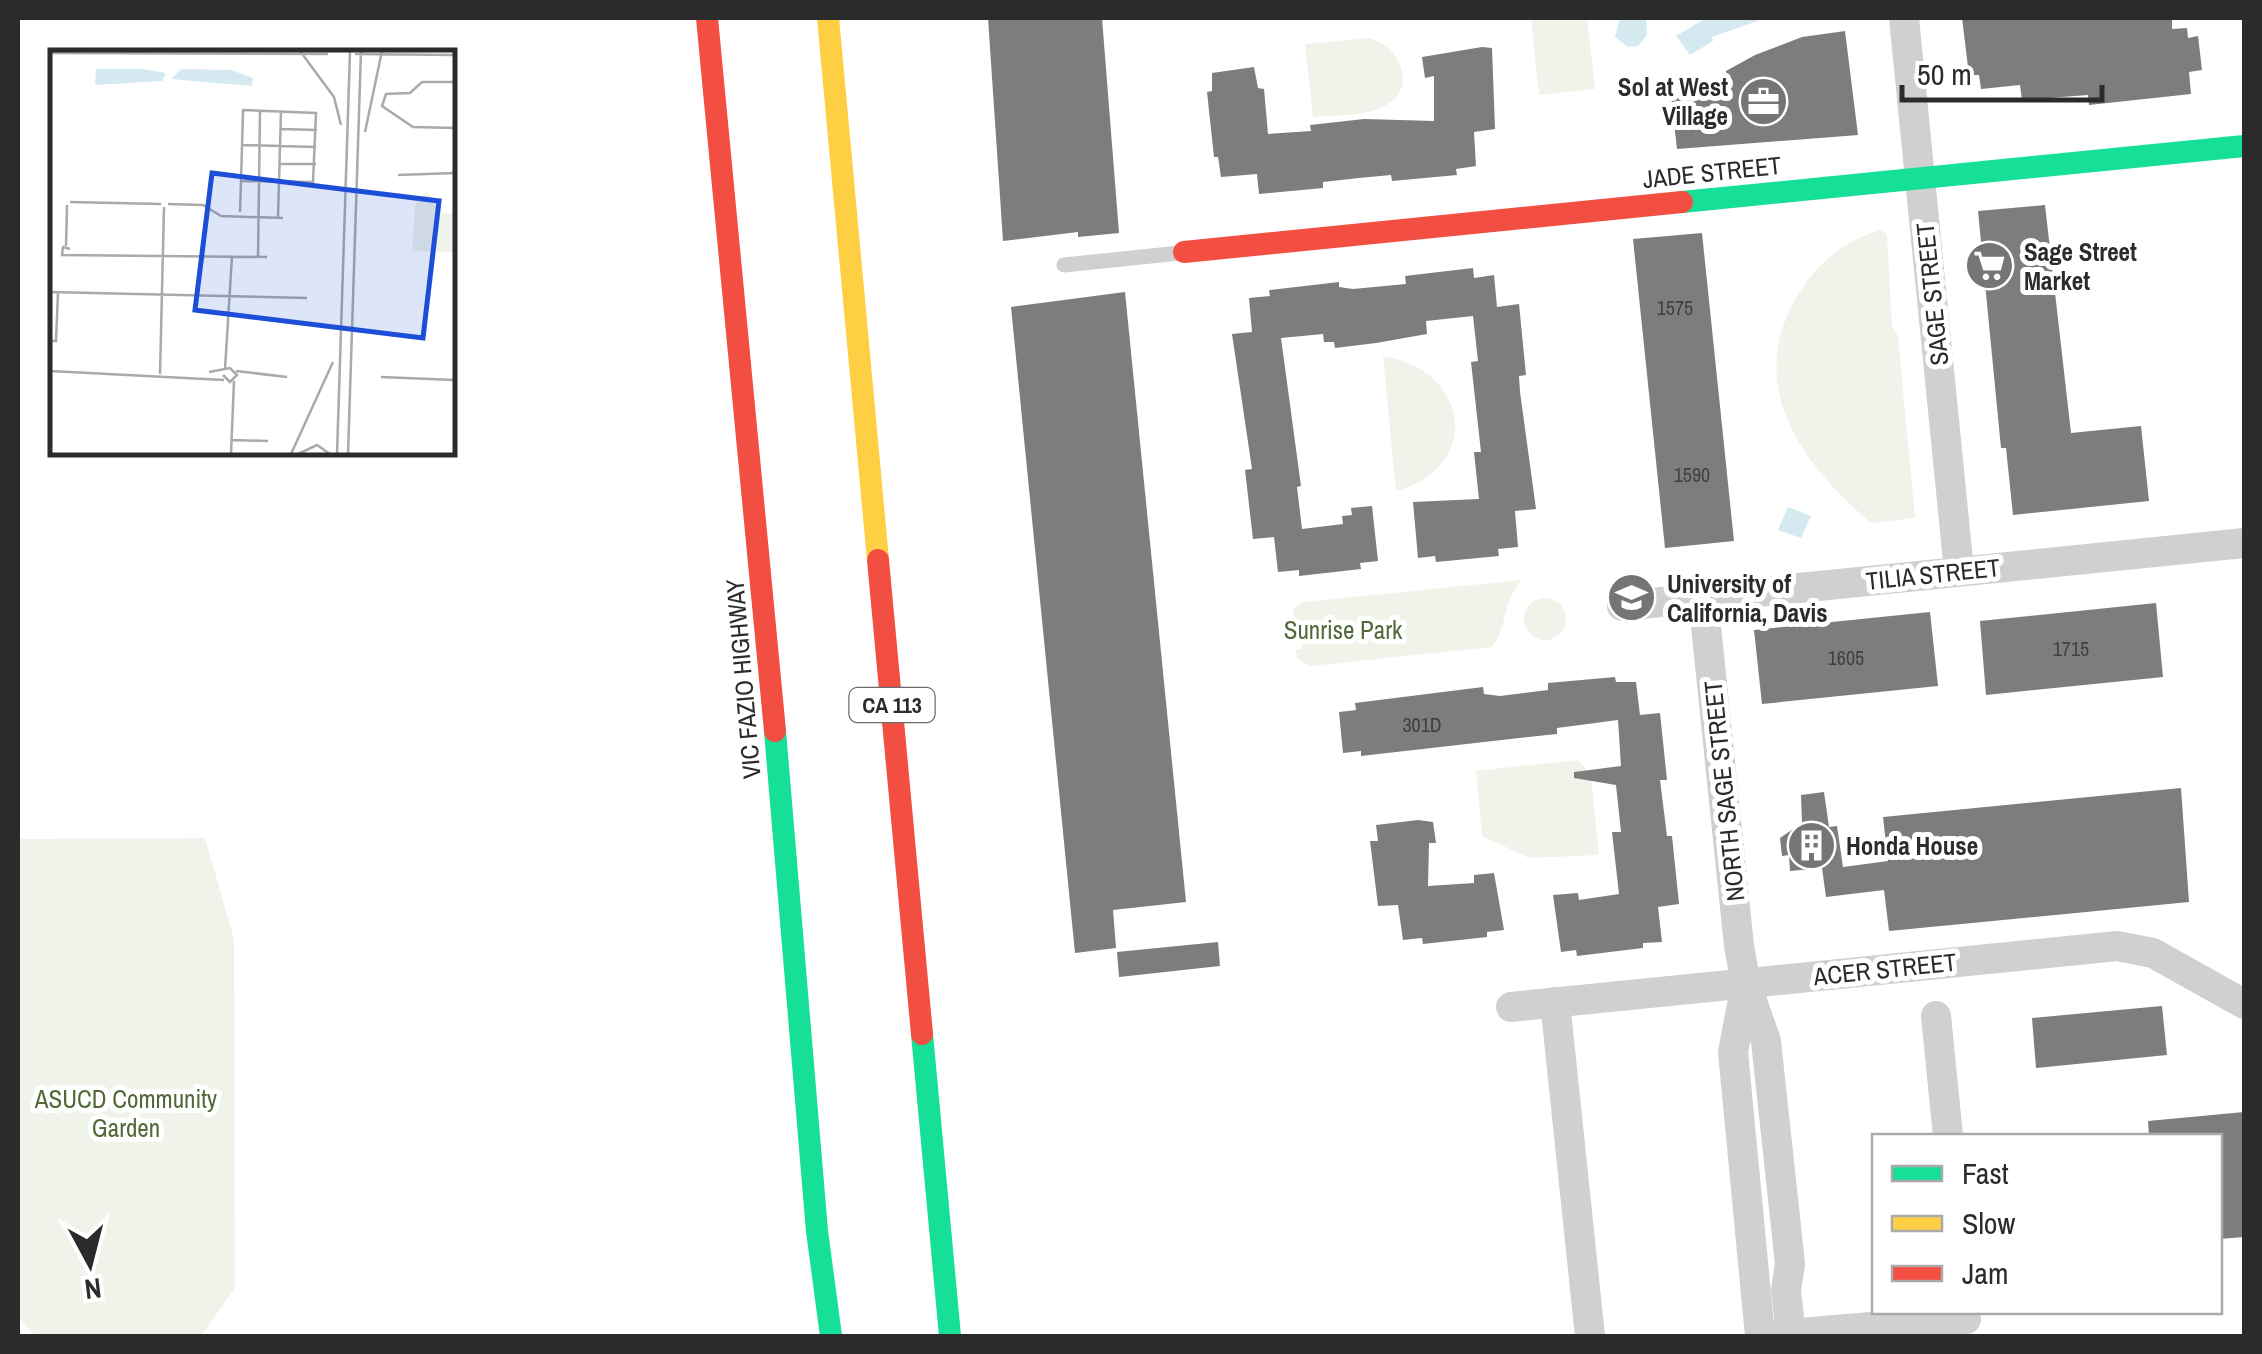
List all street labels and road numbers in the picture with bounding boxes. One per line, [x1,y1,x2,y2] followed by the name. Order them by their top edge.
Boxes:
[1641,148,1783,196] street label: JADE STREET
[1908,220,1956,367] street label: SAGE STREET
[1864,550,2002,598] street label: TILIA STREET
[717,577,769,780] street label: VIC FAZIO HIGHWAY
[1695,678,1752,903] street label: NORTH SAGE STREET
[850,688,934,722] road number: CA 113
[1811,945,1959,994] street label: ACER STREET

